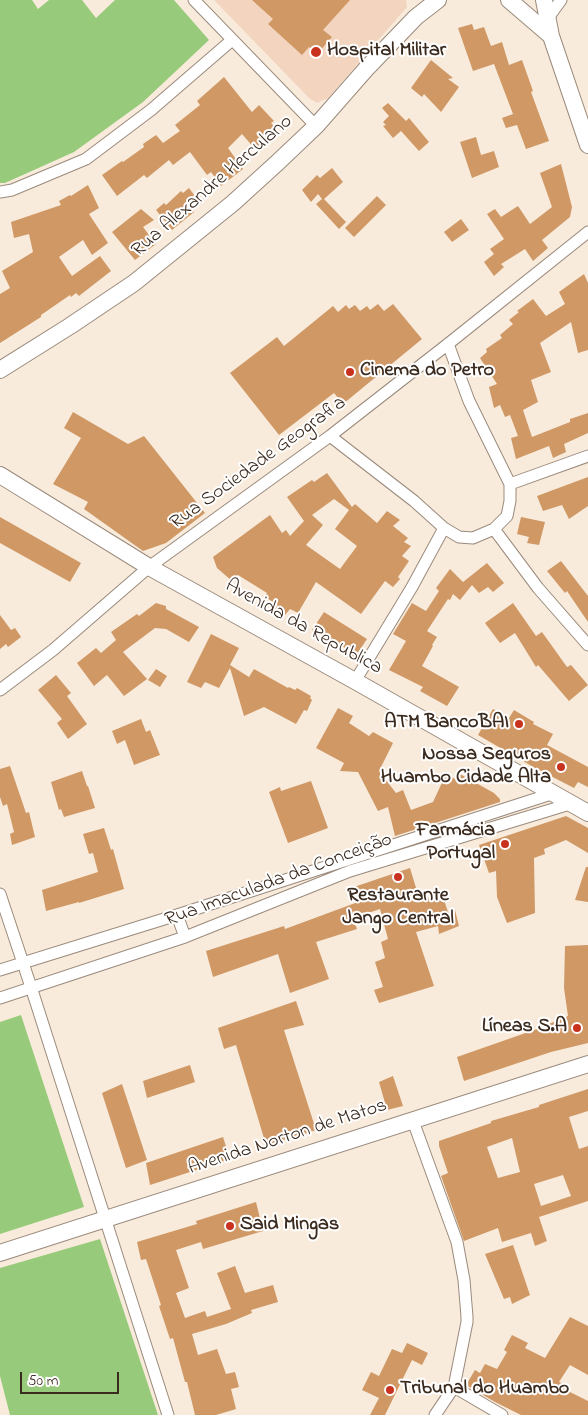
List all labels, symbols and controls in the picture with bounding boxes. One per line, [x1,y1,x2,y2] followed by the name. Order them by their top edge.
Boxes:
[327,40,446,64] place label: Hospital Militar
[309,45,323,59] marker: Hospital Militar
[128,111,298,263] street label: Rua Alexandre Herculano
[360,360,494,384] place label: Cinema do Petro
[344,366,356,378] marker: Cinema do Petro
[166,392,352,536] street label: Rua Sociedade Geografia
[220,575,386,681] street label: Avenida da Republica
[384,712,509,736] place label: ATM BancoBAI
[513,718,525,730] marker: ATM BancoBAI
[381,744,551,791] place label: Nossa Seguros Huambo Cidade Alta
[555,761,567,773] marker: Nossa Seguros Huambo Cidade Alta
[416,820,495,867] place label: Farmácia Portugal
[162,829,396,933] street label: Rua Imaculada da Conceição
[499,838,511,850] marker: Farmácia Portugal
[392,871,404,883] marker: Restaurante Jango Central
[342,885,454,932] place label: Restaurante Jango Central
[482,1016,567,1040] place label: Líneas S.A
[571,1022,583,1034] marker: Líneas S.A
[186,1095,390,1181] street label: Avenida Norton de Matos
[240,1214,339,1238] place label: Said Mingas
[224,1220,236,1232] marker: Said Mingas
[22,1362,121,1394] scale bar
[28,1370,58,1392] text: 50 m
[400,1378,569,1402] place label: Tribunal do Huambo
[384,1384,396,1396] marker: Tribunal do Huambo

